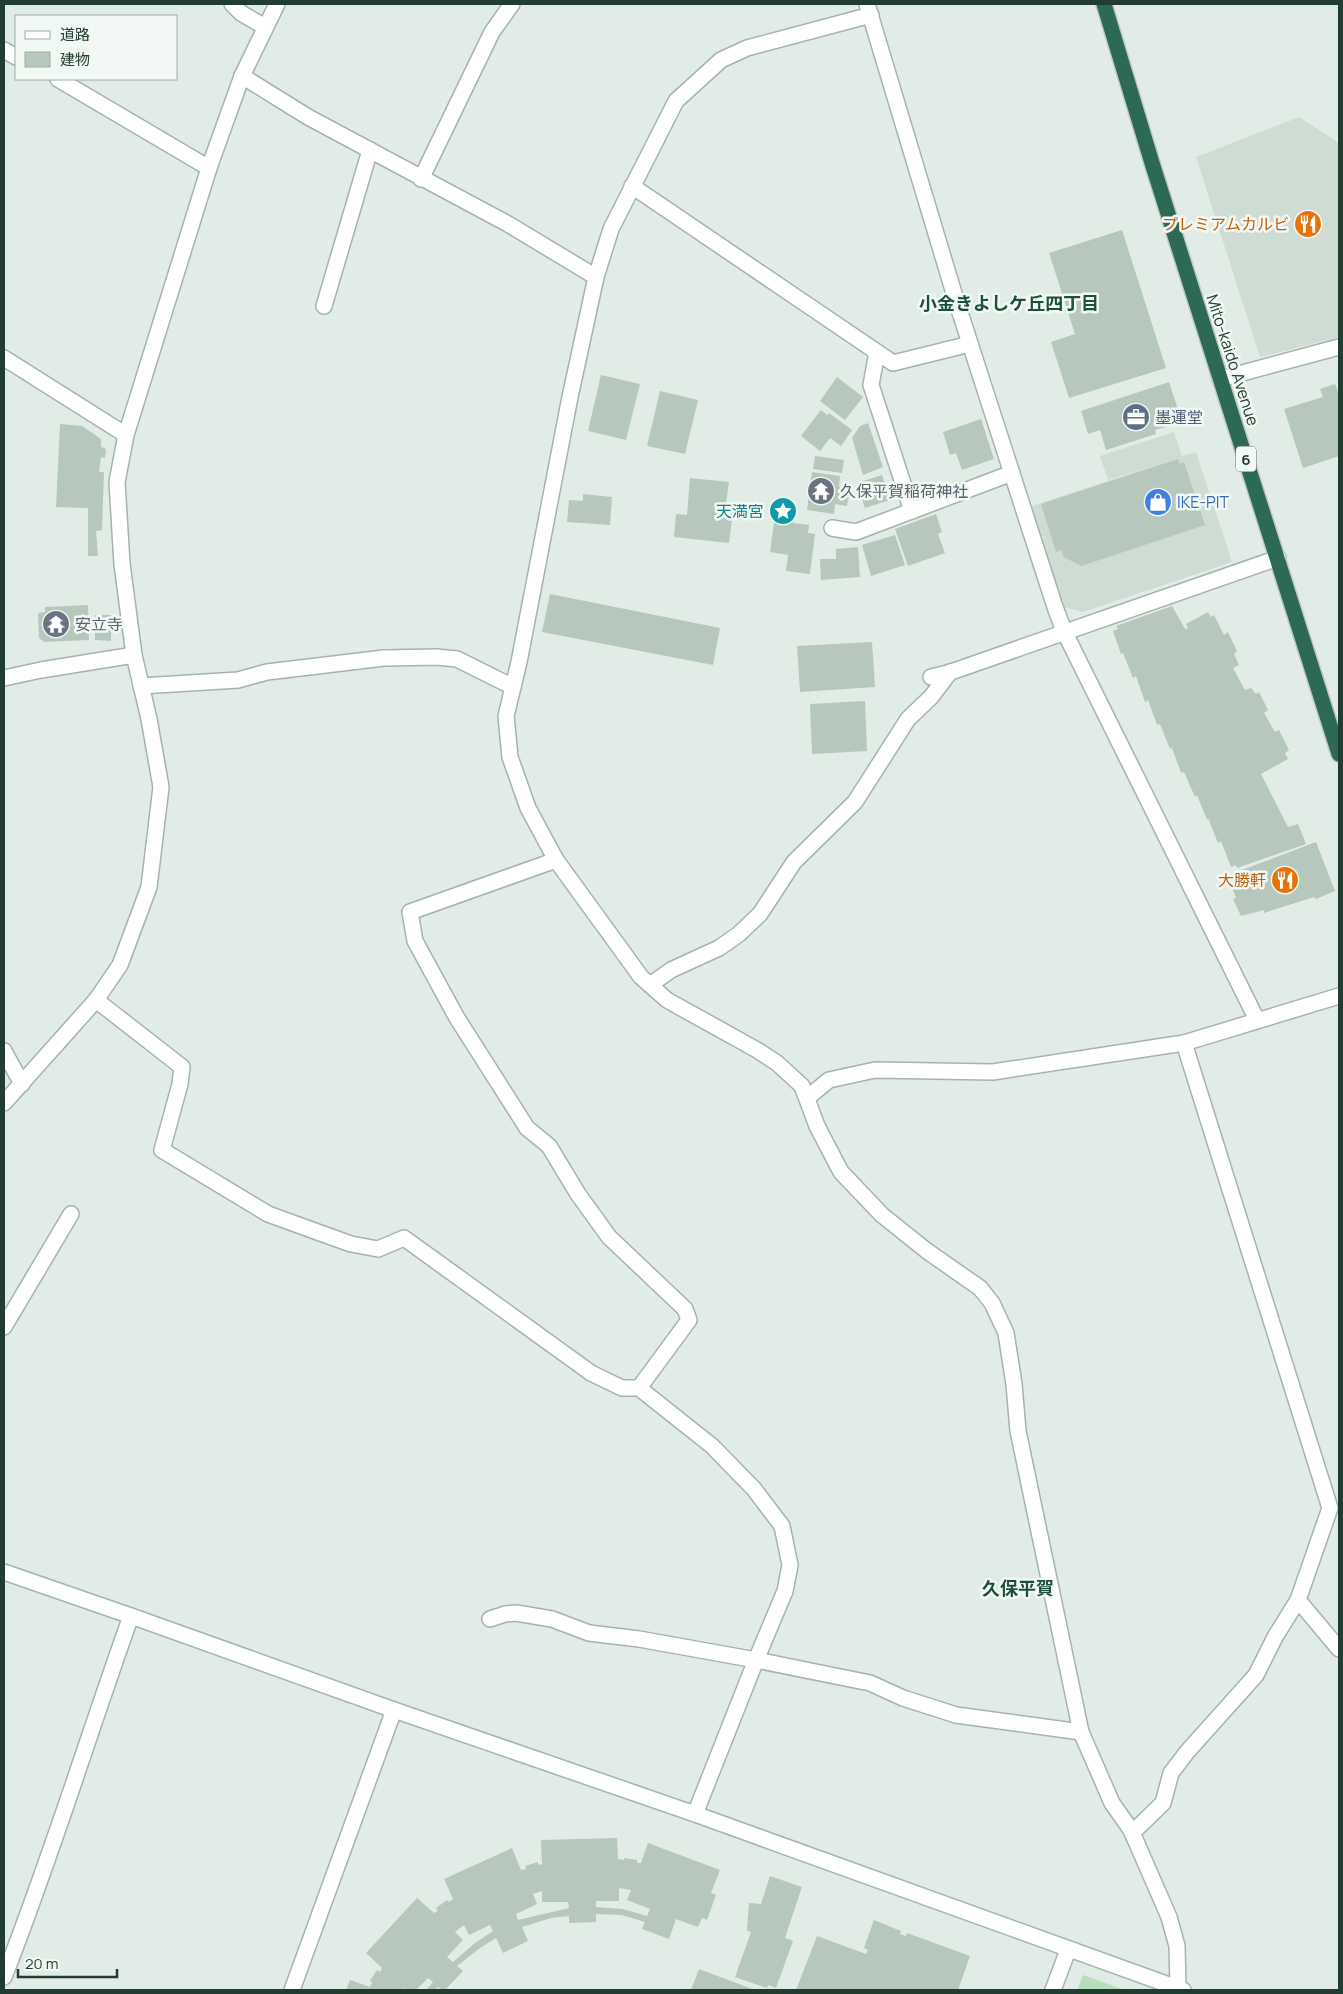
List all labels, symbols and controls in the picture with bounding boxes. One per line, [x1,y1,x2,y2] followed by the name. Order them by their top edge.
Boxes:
[15,15,178,80] legend
[60,24,90,45] text: 道路
[60,49,90,70] text: 建物
[1293,209,1323,239] restaurant icon: プレミアムカルビ
[1162,213,1289,235] place label: プレミアムカルビ
[919,291,1099,315] district label: 小金きよしケ丘四丁目
[1201,291,1265,429] street label: Mito-kaido Avenue
[1121,402,1151,432] office icon: 墨運堂
[1155,406,1203,428] place label: 墨運堂
[1236,446,1256,472] road number: 6
[806,476,836,506] temple icon: 久保平賀稲荷神社
[840,480,968,502] place label: 久保平賀稲荷神社
[1143,487,1173,517] shop icon: IKE-PIT
[1177,491,1229,513] place label: IKE-PIT
[768,496,798,526] place icon: 天満宮
[716,500,764,522] place label: 天満宮
[41,609,71,639] temple icon: 安立寺
[75,613,123,635] place label: 安立寺
[1270,865,1300,895] restaurant icon: 大勝軒
[1218,869,1266,891] place label: 大勝軒
[982,1576,1054,1600] district label: 久保平賀
[18,1946,116,1978] scale bar
[25,1953,58,1974] text: 20 m

